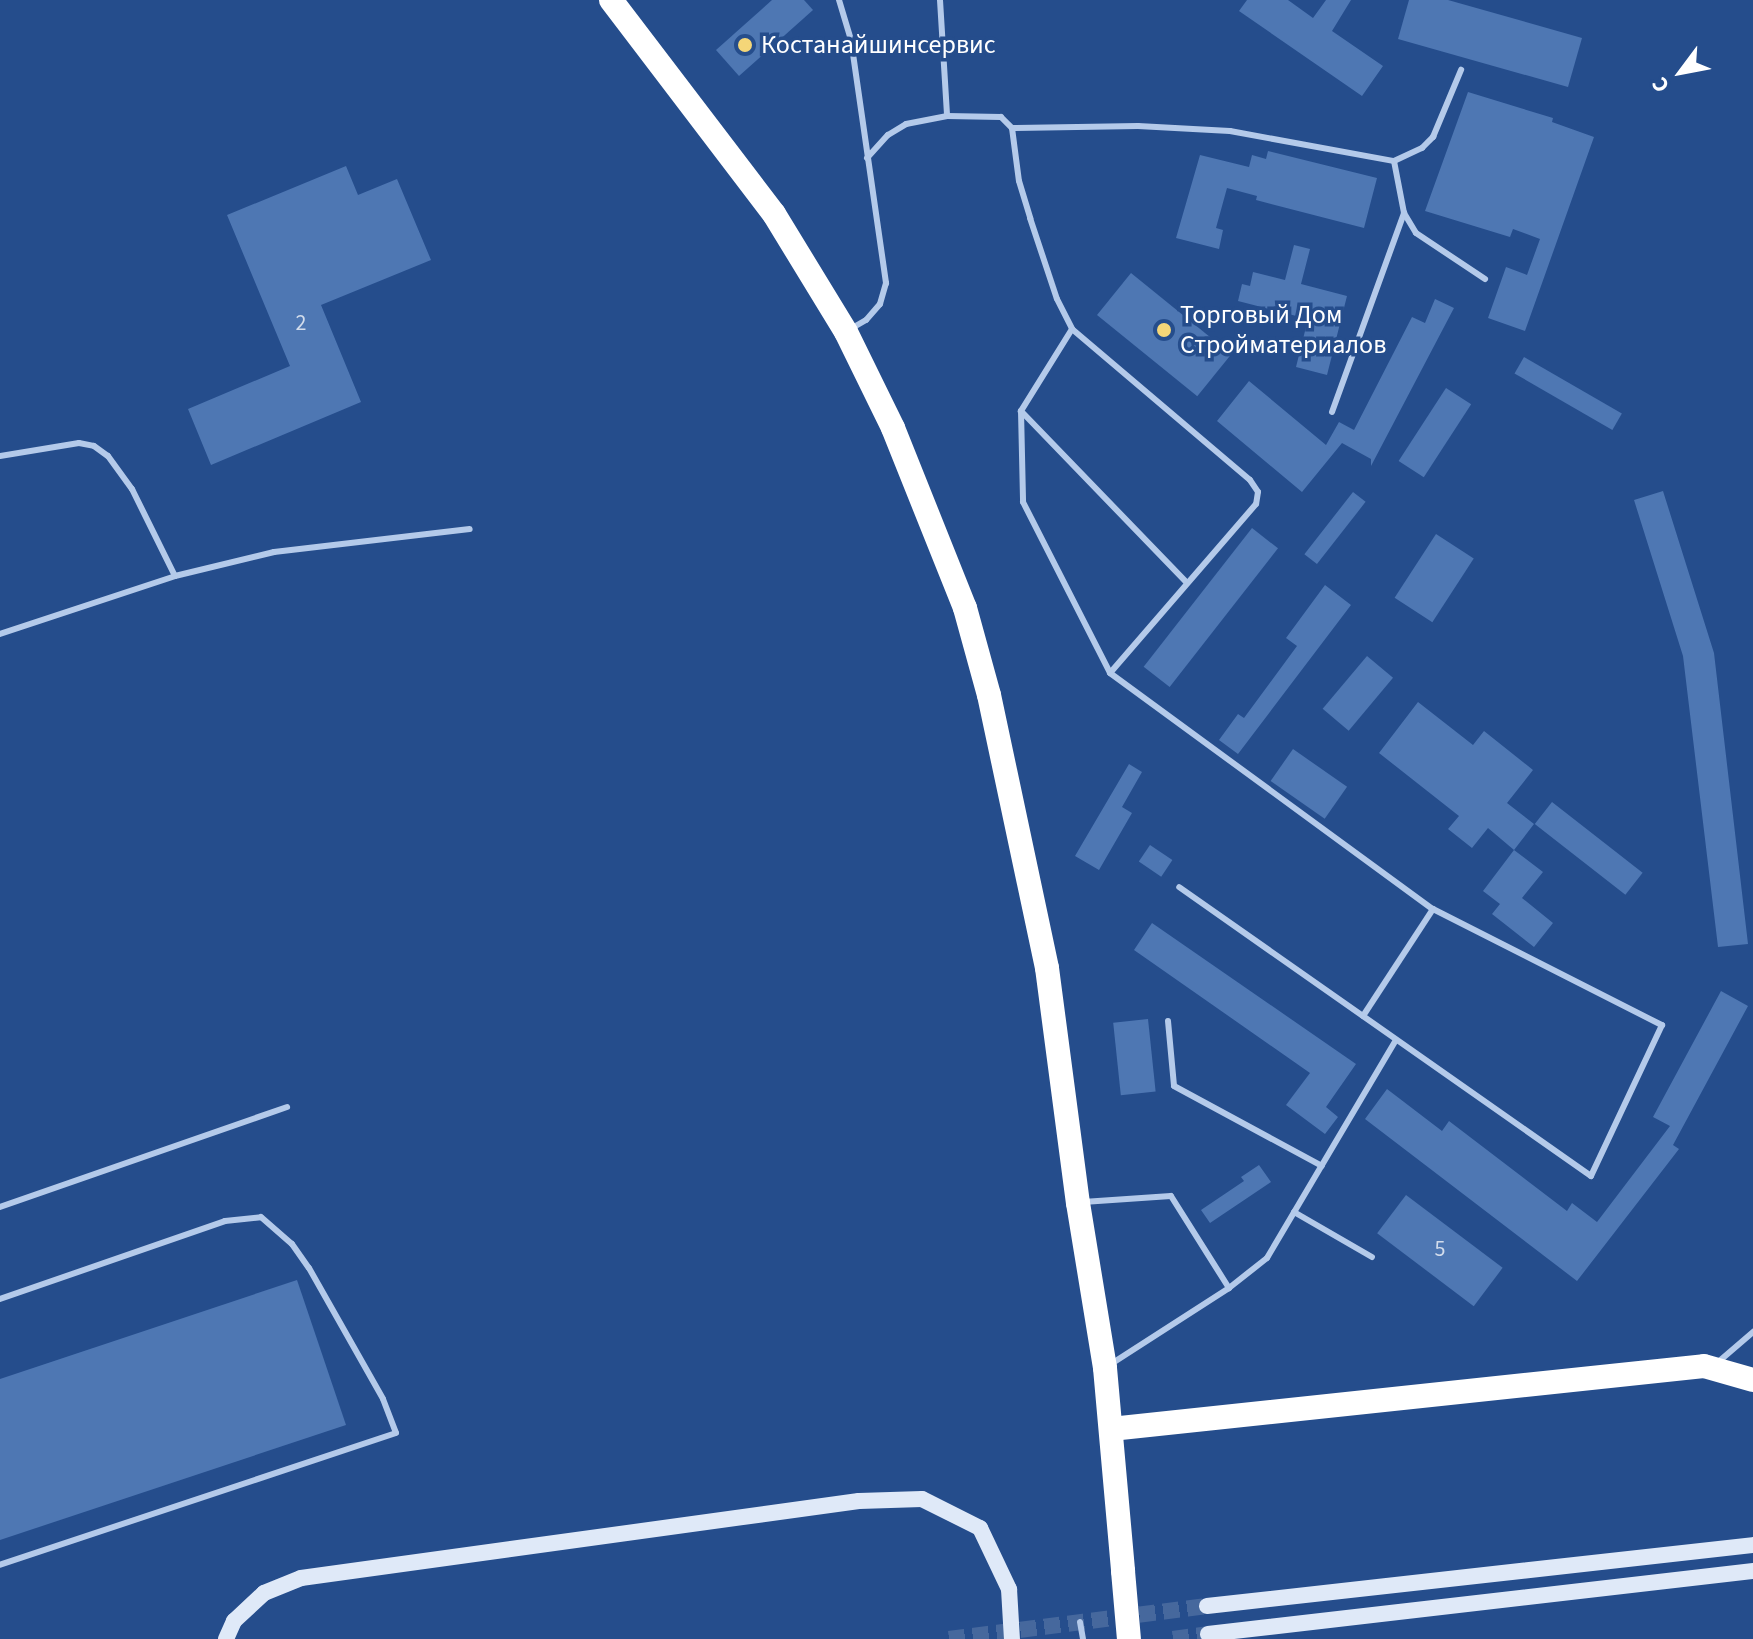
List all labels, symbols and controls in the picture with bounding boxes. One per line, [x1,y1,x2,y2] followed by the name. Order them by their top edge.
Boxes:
[761,29,996,61] place label: Костанайшинсервис
[1641,32,1721,112] north arrow
[736,36,754,54] marker: Костанайшинсервис
[1644,71,1678,99] text: С
[1180,299,1386,360] place label: Торговый Дом Стройматериалов
[296,311,306,337] house number: 2
[1155,321,1173,339] marker: Торговый Дом Стройматериалов
[1435,1237,1445,1263] house number: 5

